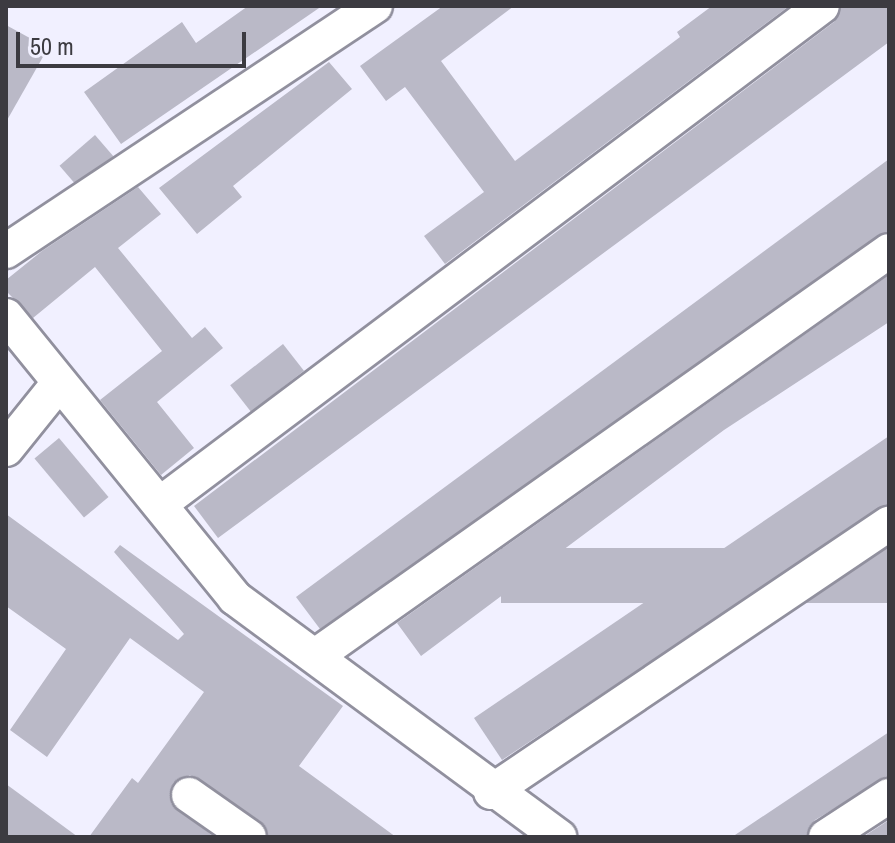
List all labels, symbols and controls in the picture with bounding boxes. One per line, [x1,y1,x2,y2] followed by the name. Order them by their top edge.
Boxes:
[20,16,250,66] scale bar
[30,30,74,62] text: 50 m

